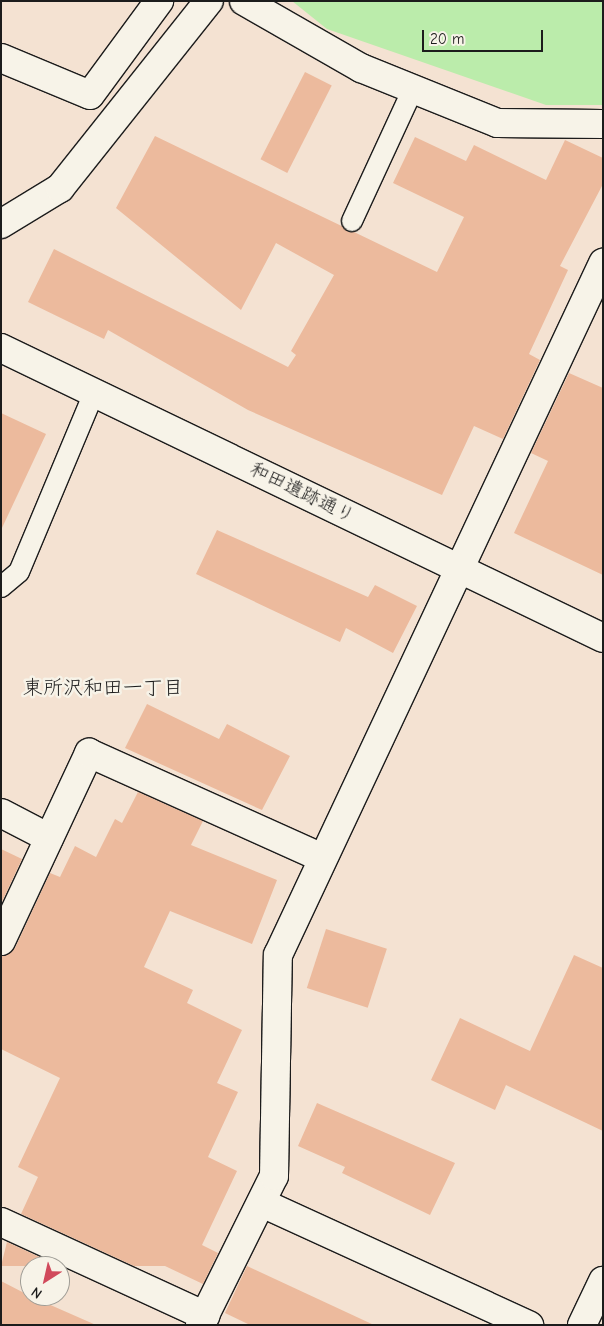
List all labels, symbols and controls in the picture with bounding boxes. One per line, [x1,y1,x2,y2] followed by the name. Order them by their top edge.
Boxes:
[424,20,545,52] scale bar
[430,30,464,48] text: 20 m
[246,458,358,528] street label: 和田遺跡通り
[23,675,183,699] district label: 東所沢和田一丁目
[20,1256,70,1306] north arrow
[28,1283,45,1302] text: N

